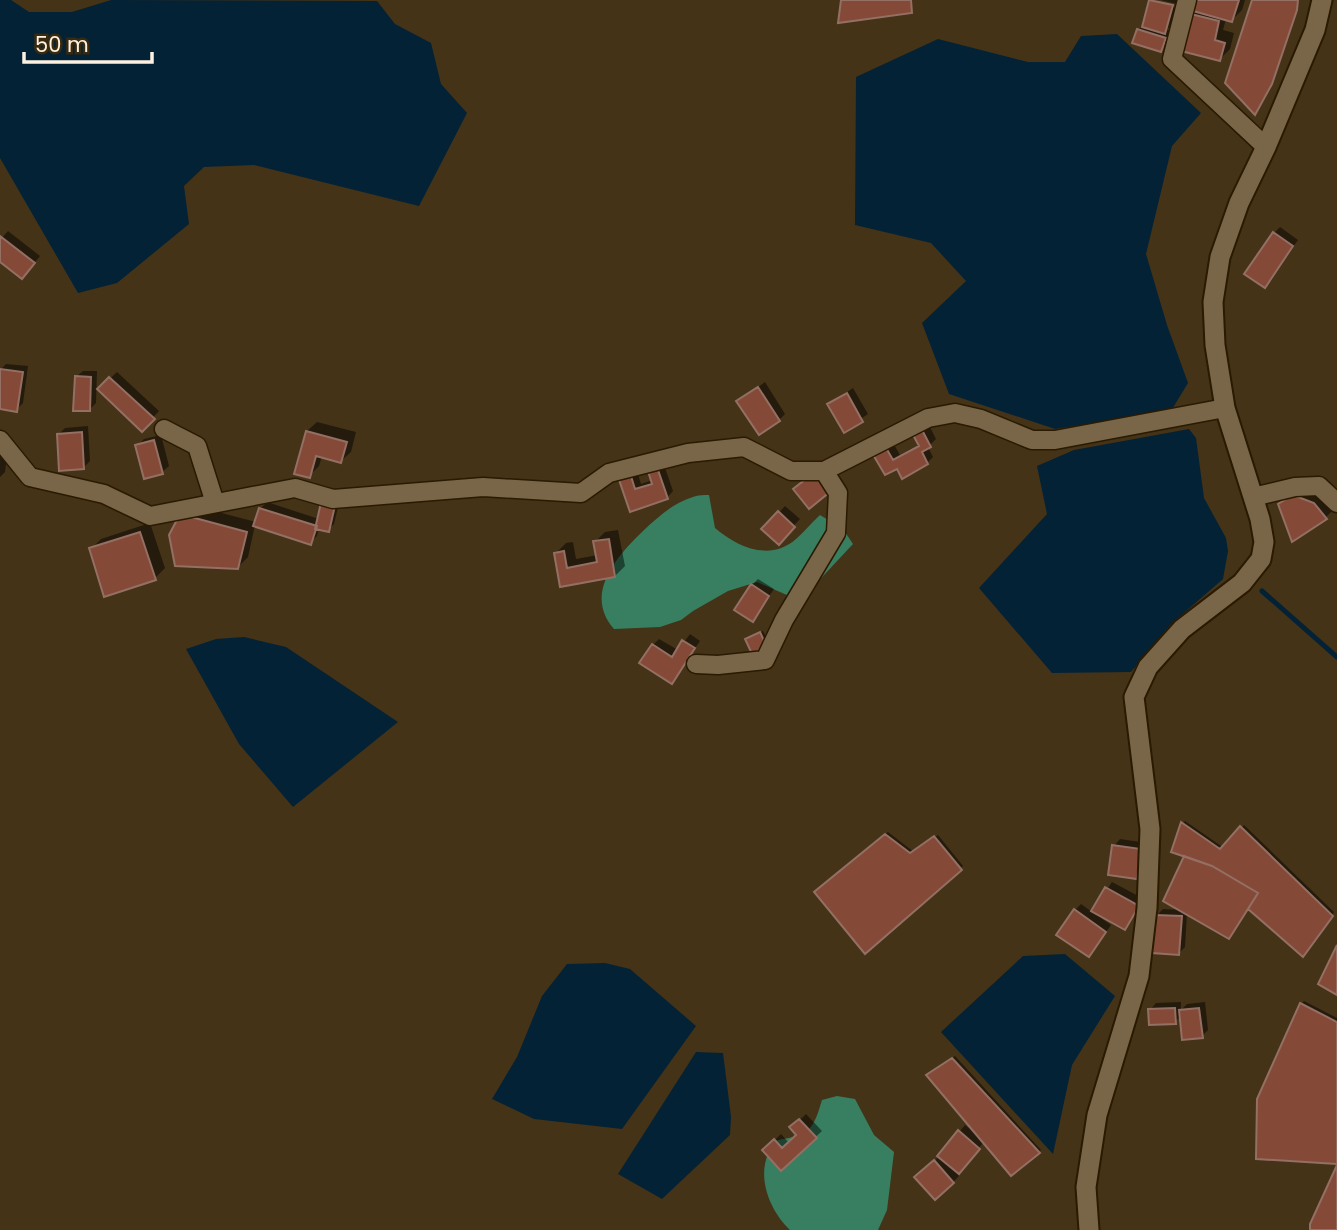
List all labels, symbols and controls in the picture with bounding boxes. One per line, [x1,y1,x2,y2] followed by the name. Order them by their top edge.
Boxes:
[24,21,152,65] scale bar
[35,30,89,59] text: 50 m

